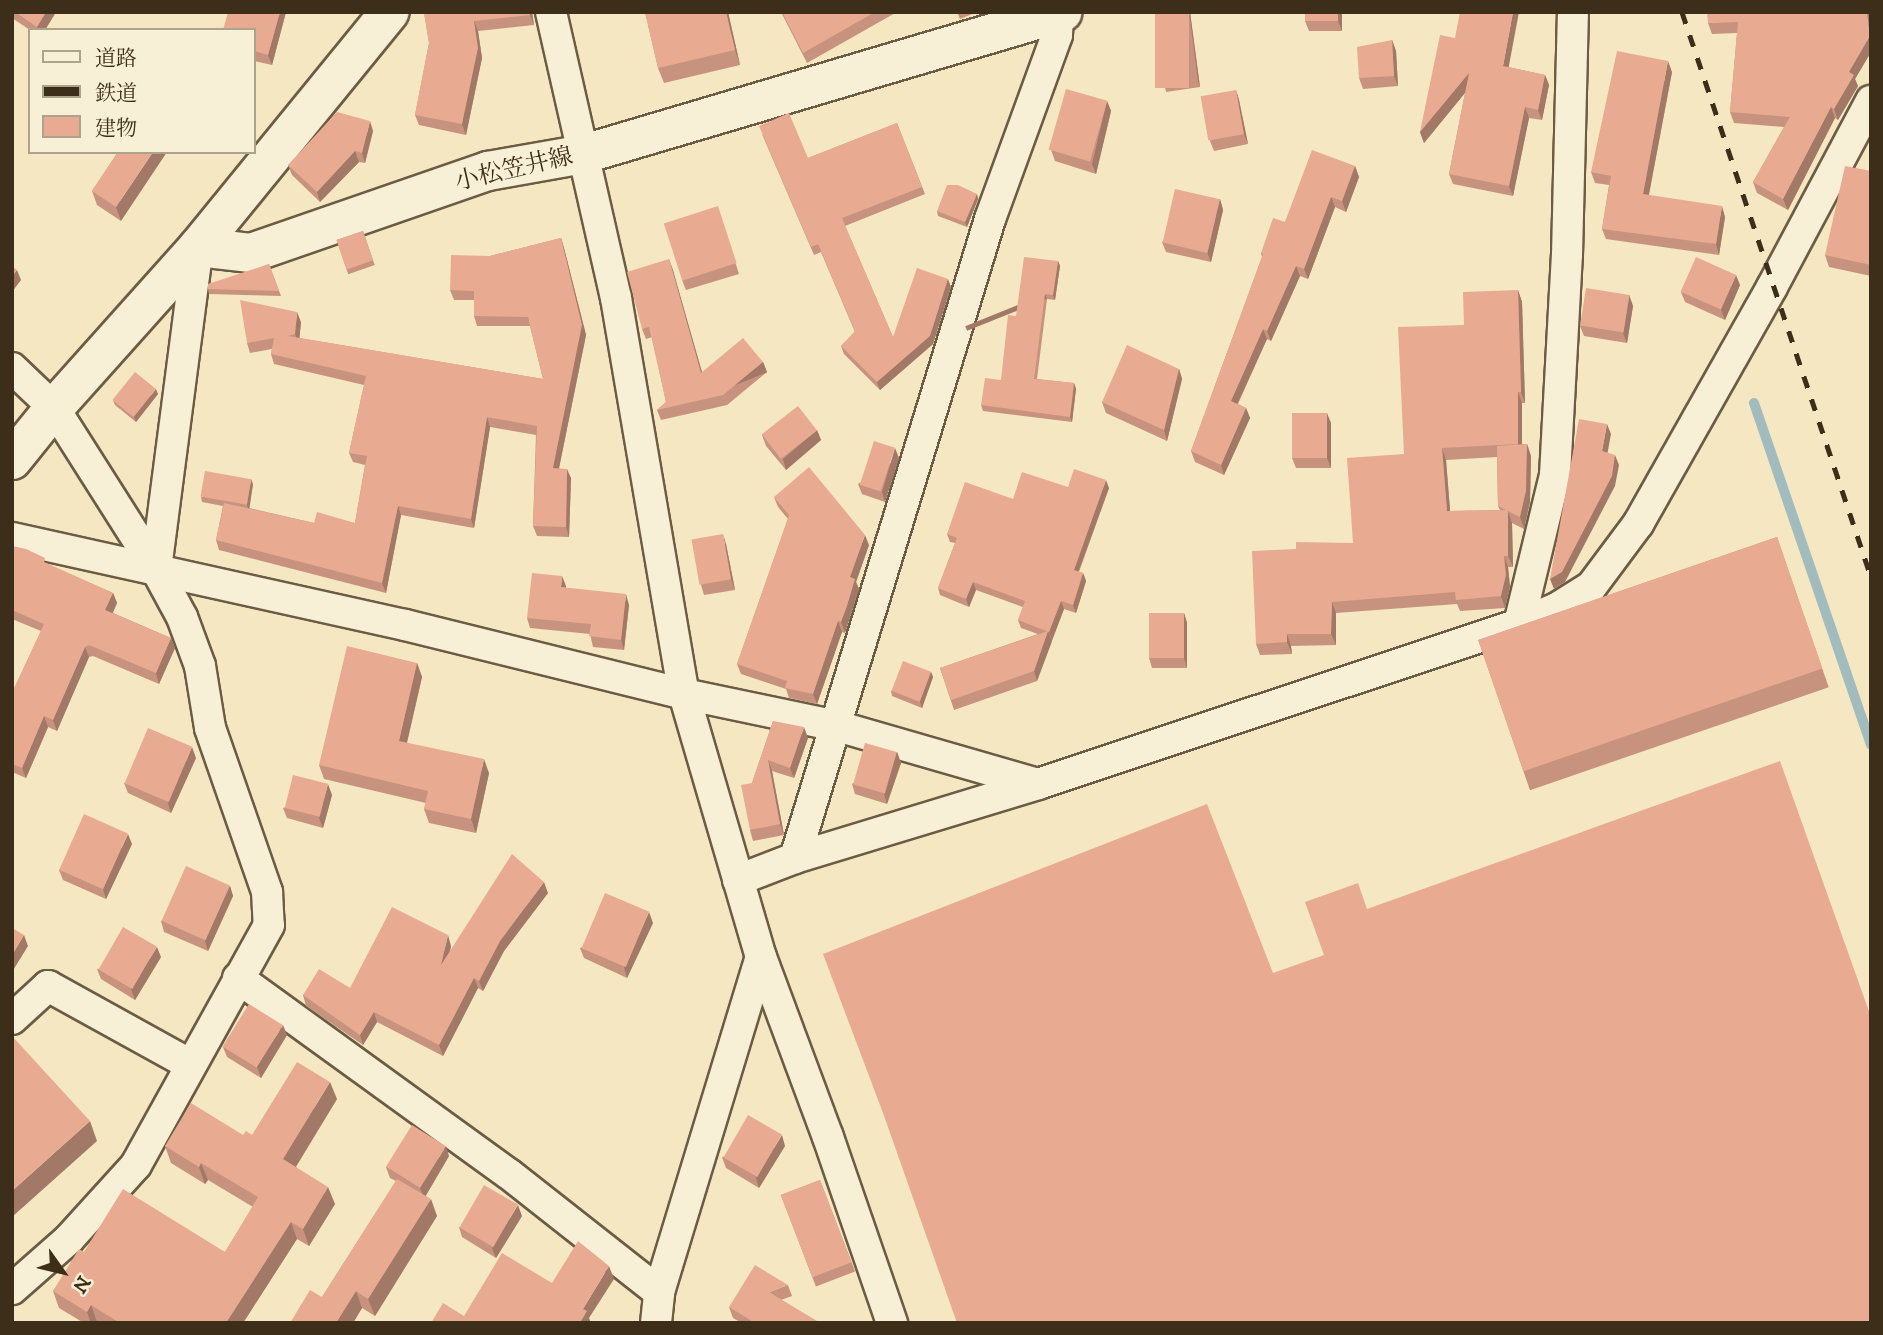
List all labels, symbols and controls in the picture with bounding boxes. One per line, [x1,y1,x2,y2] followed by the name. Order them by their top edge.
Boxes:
[28,28,256,154] legend
[95,46,137,72] text: 道路
[95,81,137,107] text: 鉄道
[95,116,137,142] text: 建物
[452,142,576,198] street label: 小松笠井線
[28,1237,98,1307] north arrow
[67,1271,95,1297] text: N

